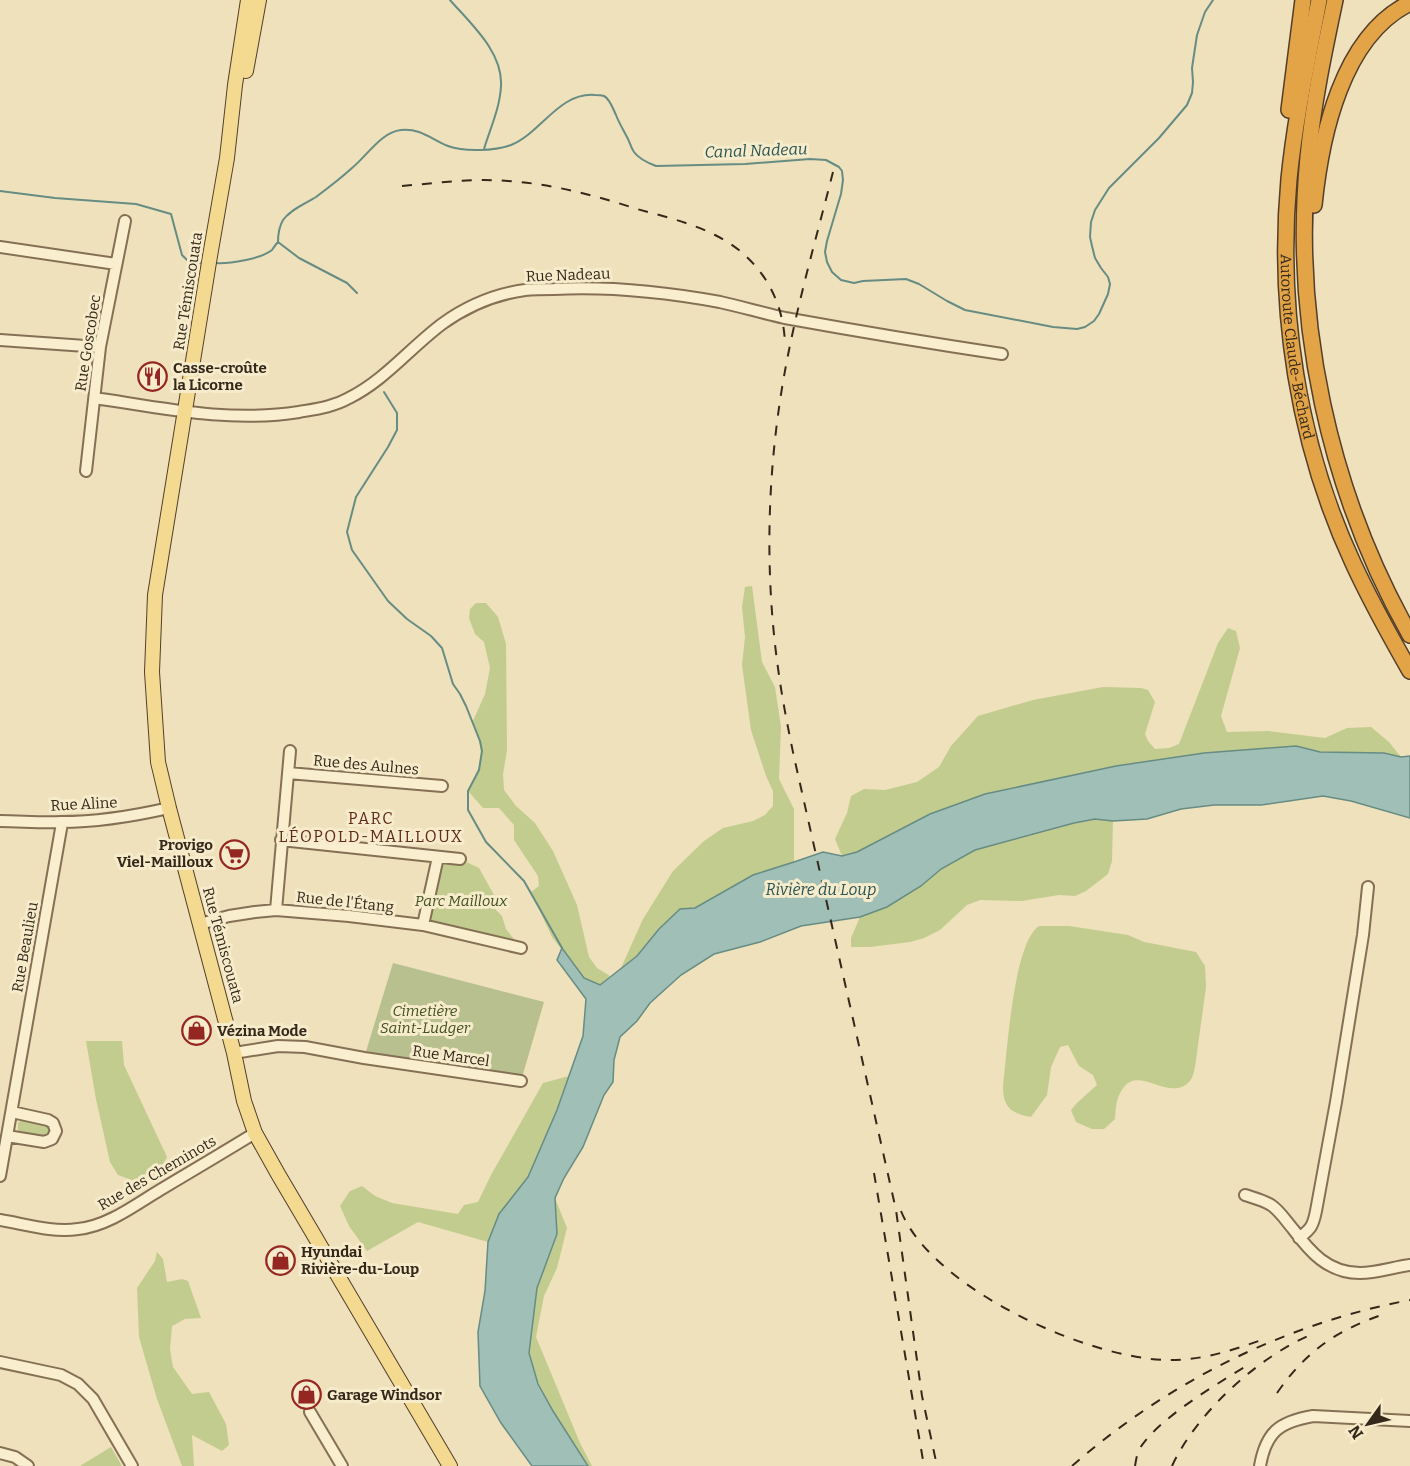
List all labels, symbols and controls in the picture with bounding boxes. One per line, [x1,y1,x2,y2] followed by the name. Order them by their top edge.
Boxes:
[704,139,808,162] water label: Canal Nadeau
[170,231,206,351] street label: Rue Témiscouata
[1277,254,1318,441] street label: Autoroute Claude-Béchard
[525,265,611,285] street label: Rue Nadeau
[71,293,105,393] street label: Rue Goscobec
[173,359,267,394] place label: Casse-croûte la Licorne
[136,361,168,393] restaurant icon: Casse-croûte la Licorne
[312,751,420,779] street label: Rue des Aulnes
[50,793,118,815] street label: Rue Aline
[279,809,463,846] district label: PARC LÉOPOLD-MAILLOUX
[117,836,213,871] place label: Provigo Viel-Mailloux
[218,838,250,870] supermarket icon: Provigo Viel-Mailloux
[766,880,876,899] water label: Rivière du Loup
[199,885,247,1005] street label: Rue Témiscouata
[295,888,395,916] street label: Rue de l'Étang
[415,892,508,910] park label: Parc Mailloux
[8,900,42,994] street label: Rue Beaulieu
[380,1002,471,1037] park label: Cimetière Saint-Ludger
[180,1015,212,1047] shop icon: Vézina Mode
[217,1022,307,1040] place label: Vézina Mode
[411,1042,491,1070] street label: Rue Marcel
[95,1132,219,1214] street label: Rue des Cheminots
[301,1243,419,1278] place label: Hyundai Rivière-du-Loup
[264,1245,296,1277] shop icon: Hyundai Rivière-du-Loup
[290,1379,322,1411] shop icon: Garage Windsor
[327,1386,442,1404] place label: Garage Windsor
[1338,1394,1398,1454] north arrow
[1345,1422,1367,1443] text: N

